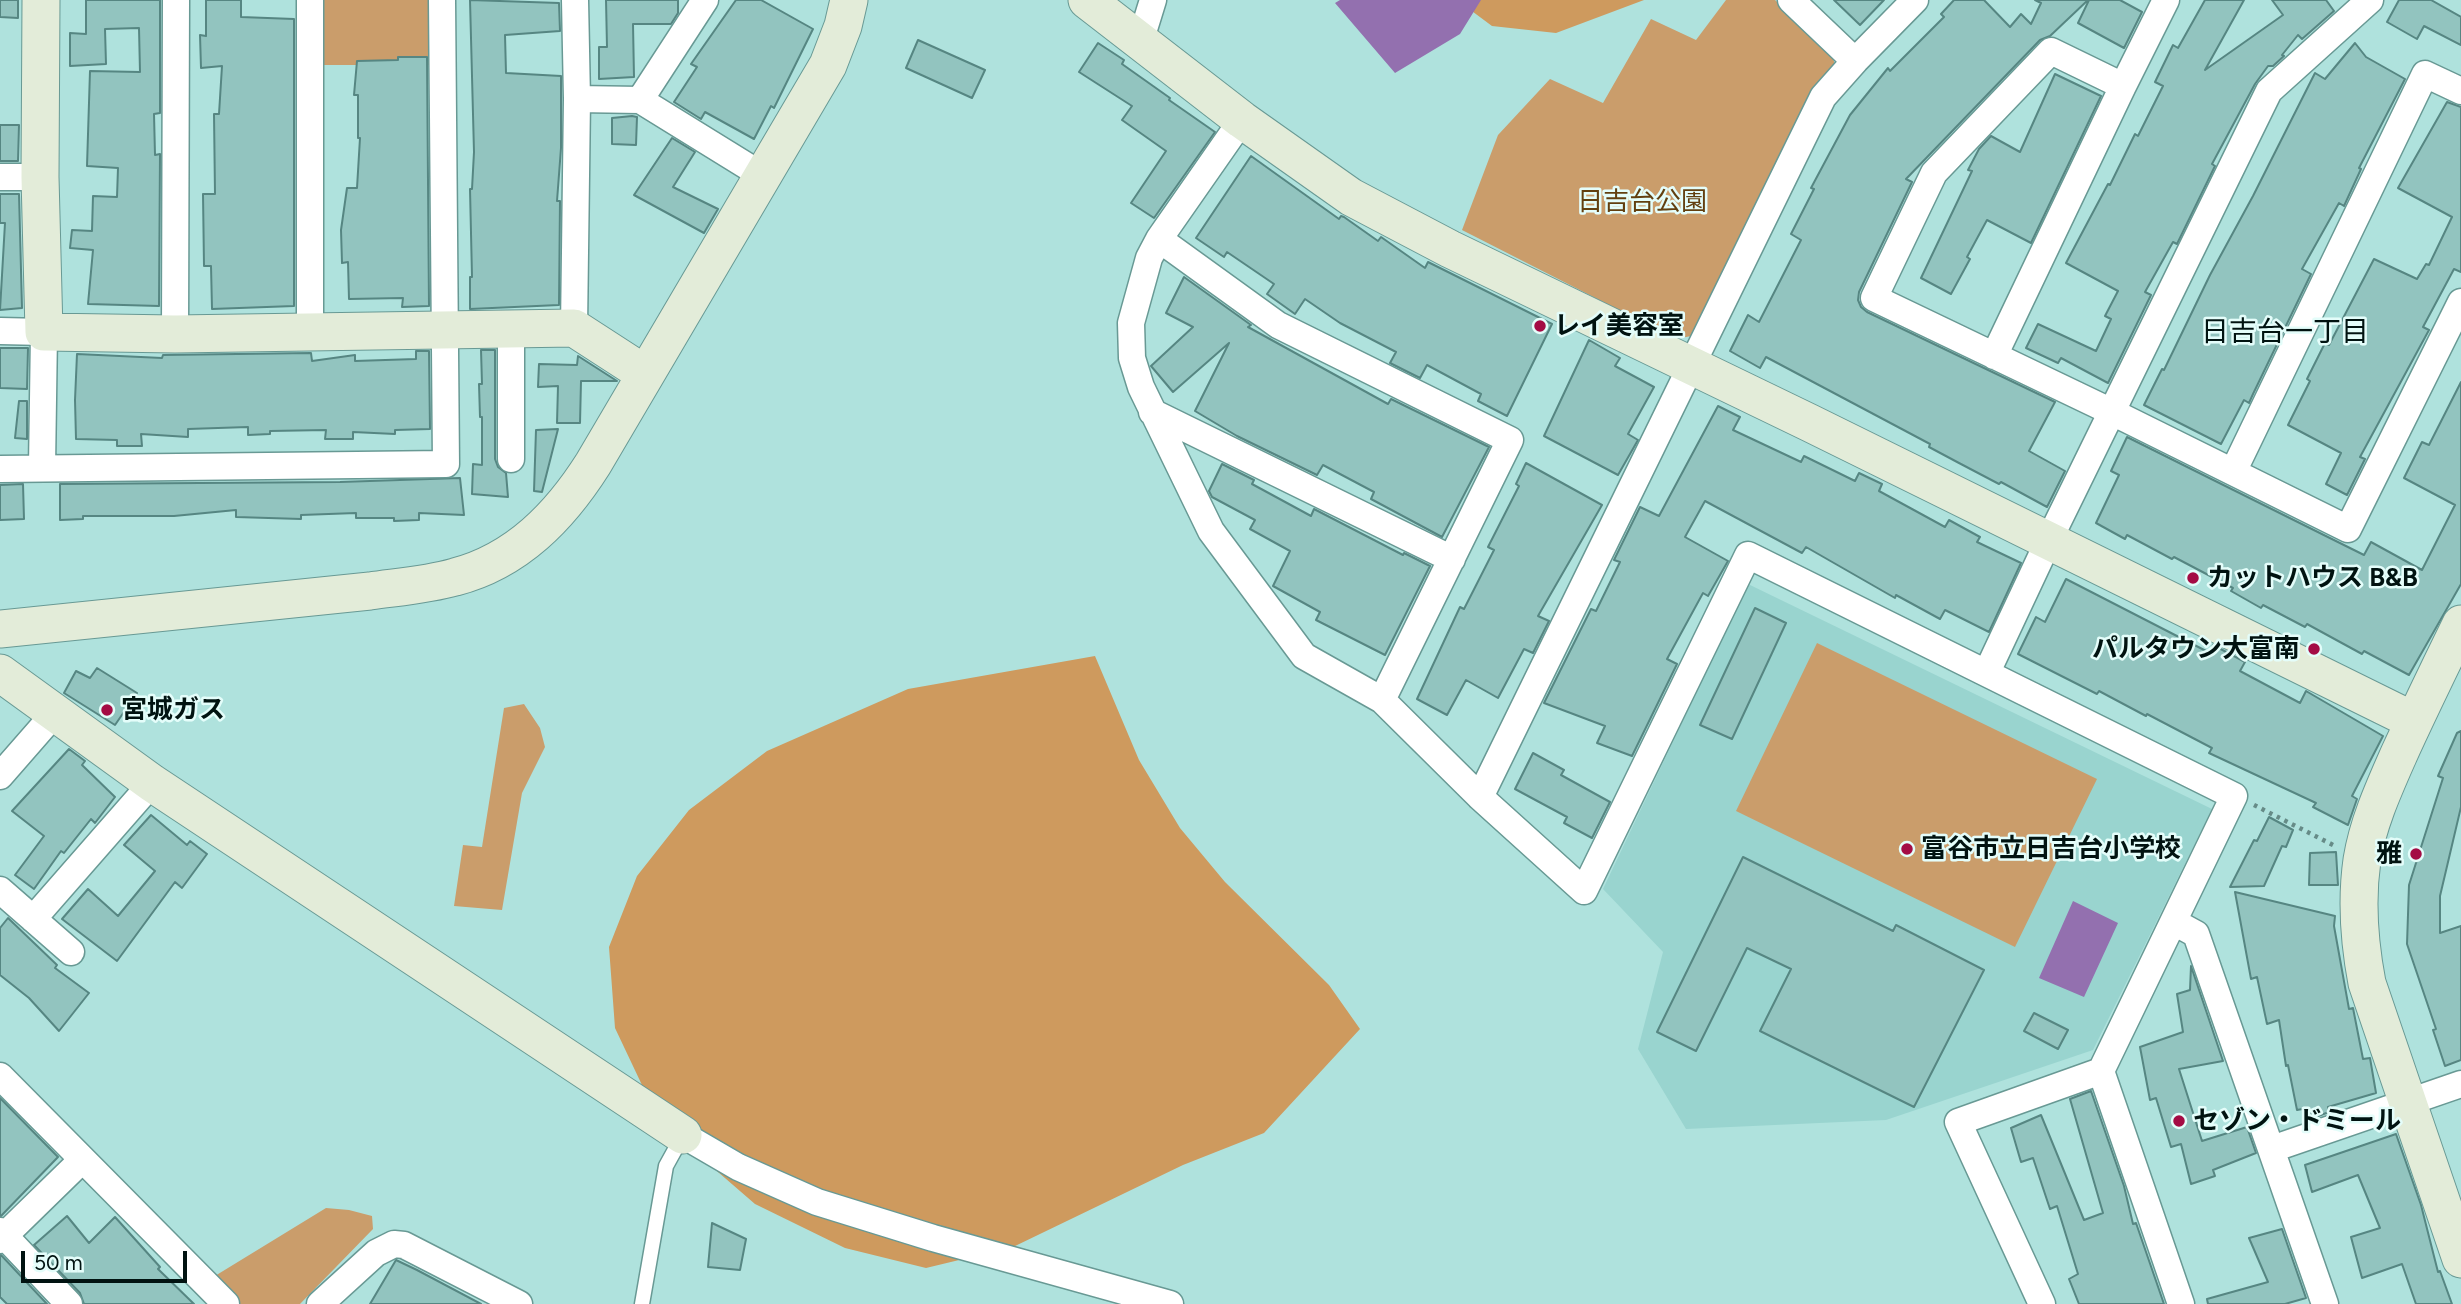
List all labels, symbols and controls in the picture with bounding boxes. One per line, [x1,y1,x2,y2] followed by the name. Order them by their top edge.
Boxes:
[1577,186,1707,218] park label: 日吉台公園
[1554,310,1684,342] place label: レイ美容室
[2201,316,2369,350] district label: 日吉台一丁目
[1532,318,1548,334] marker: レイ美容室
[2207,562,2418,594] place label: カットハウス B&B
[2185,570,2201,586] marker: カットハウス B&B
[2092,633,2300,665] place label: パルタウン大富南
[2306,641,2322,657] marker: パルタウン大富南
[121,694,225,726] place label: 宮城ガス
[99,702,115,718] marker: 宮城ガス
[1921,833,2181,865] place label: 富谷市立日吉台小学校
[2376,838,2402,870] place label: 雅
[1899,841,1915,857] marker: 富谷市立日吉台小学校
[2408,846,2424,862] marker: 雅
[2193,1105,2401,1137] place label: セゾン・ドミール
[2171,1113,2187,1129] marker: セゾン・ドミール
[24,1238,191,1282] scale bar
[34,1250,83,1275] text: 50 m

